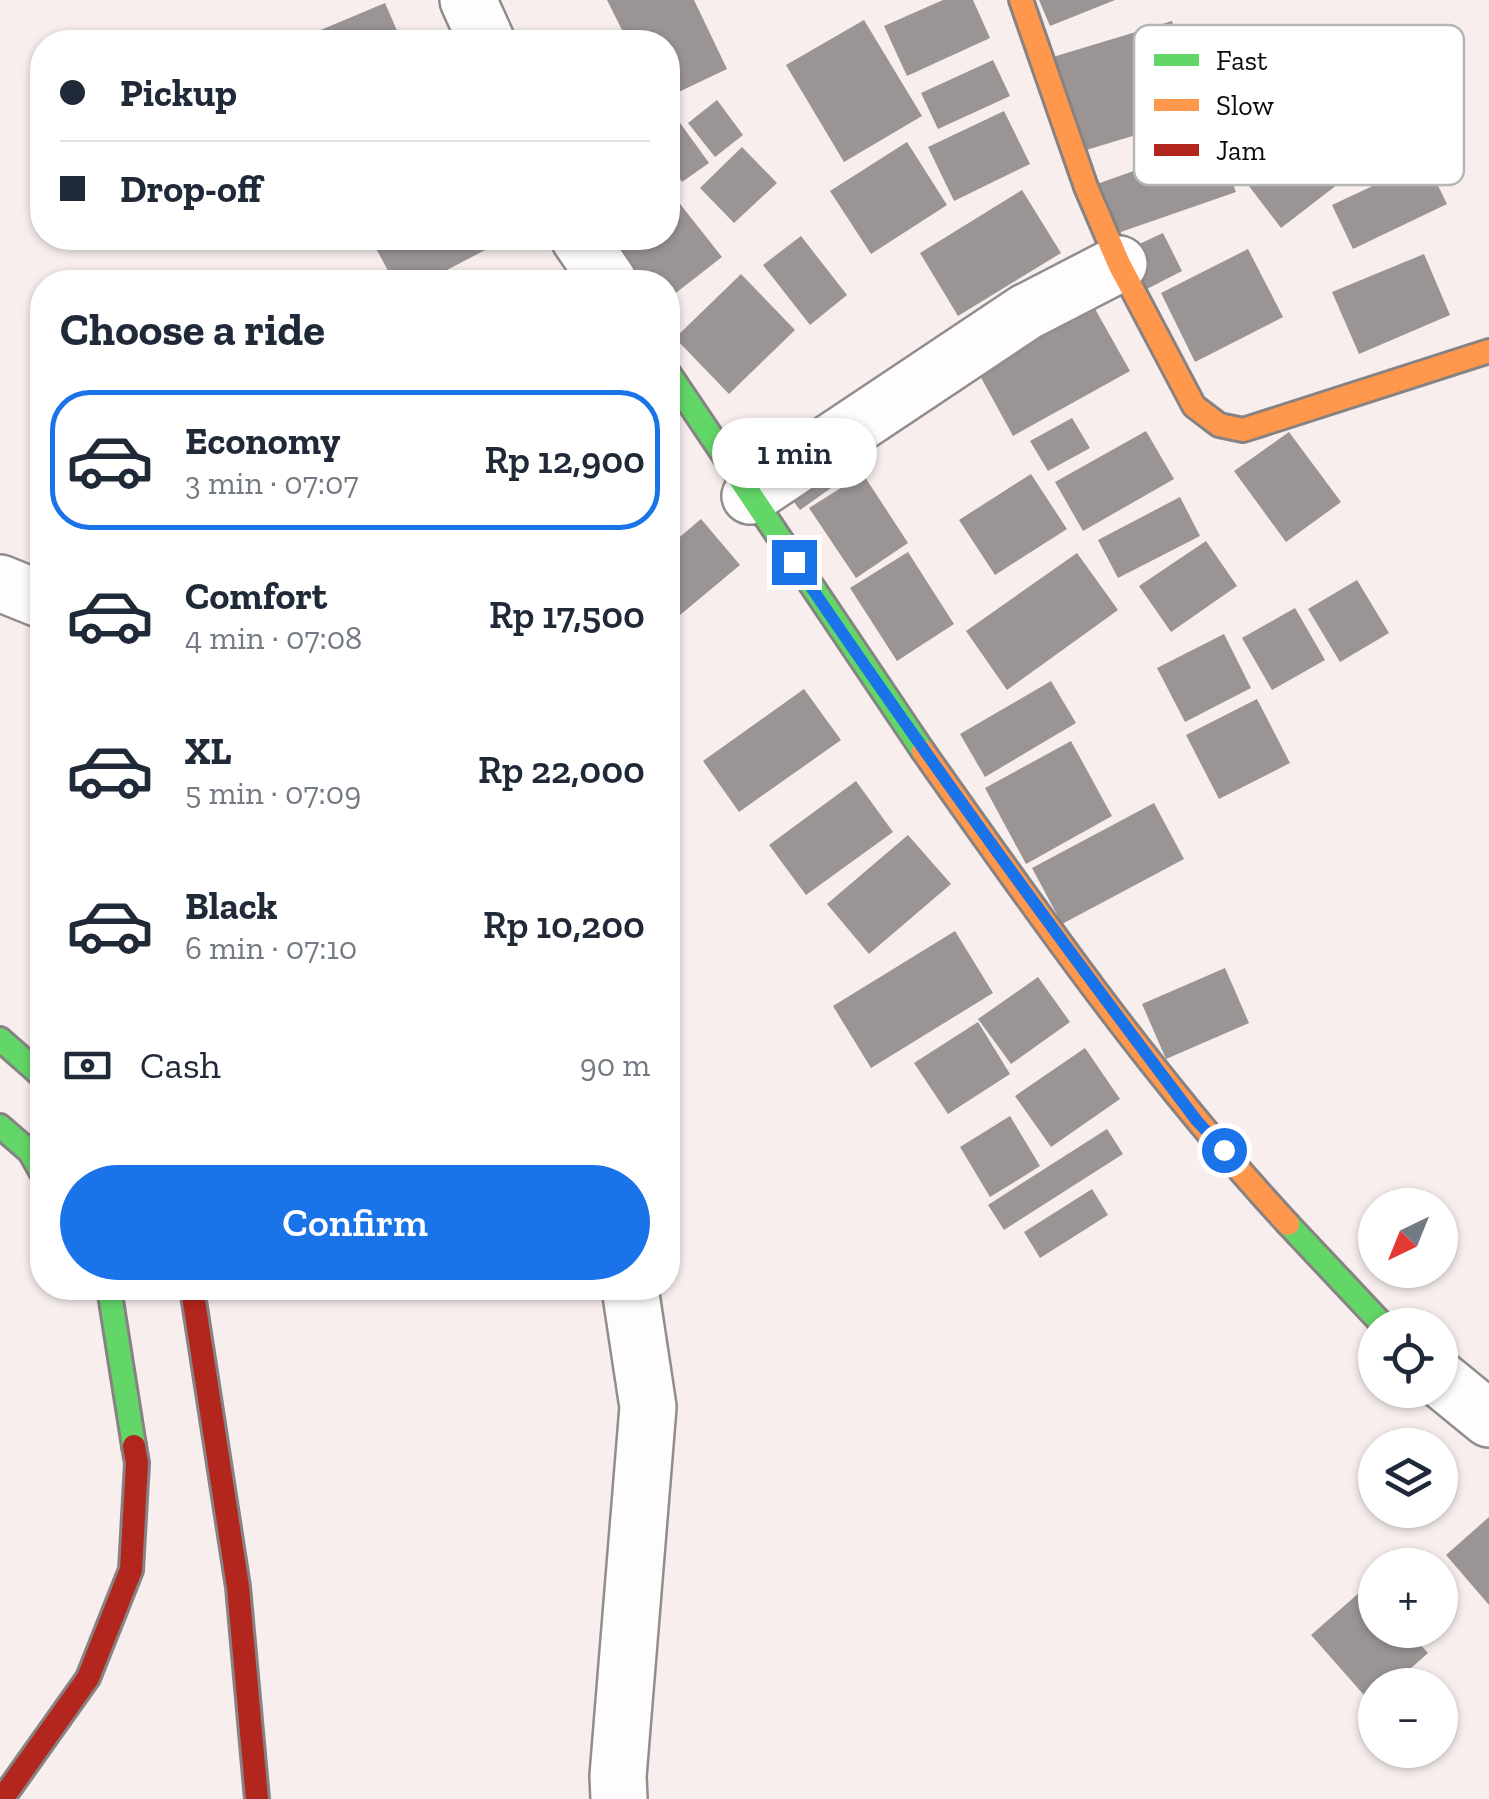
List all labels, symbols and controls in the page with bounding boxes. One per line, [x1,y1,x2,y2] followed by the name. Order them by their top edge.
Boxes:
[1134,25,1464,185] legend
[1216,44,1268,77] text: Fast
[120,70,237,116] text: Pickup
[1216,89,1274,122] text: Slow
[1216,134,1266,167] text: Jam
[120,166,261,212] text: Drop-off
[60,303,325,357] text: Choose a ride
[65,415,155,505] icon: car
[712,417,876,487] callout: 1 min
[185,418,340,464] text: Economy
[757,434,832,472] text: 1 min
[485,437,645,483] text: Rp 12,900
[185,464,359,502] text: 3 min · 07:07
[772,540,817,585] route end
[65,570,155,660] icon: car
[185,573,327,619] text: Comfort
[489,592,645,638] text: Rp 17,500
[185,619,362,657] text: 4 min · 07:08
[65,725,155,815] icon: car
[185,728,232,774] text: XL
[478,747,645,793] text: Rp 22,000
[185,774,361,812] text: 5 min · 07:09
[65,880,155,970] icon: car
[185,883,278,929] text: Black
[483,902,645,948] text: Rp 10,200
[185,929,357,967] text: 6 min · 07:10
[60,1038,115,1093] icon: cash
[140,1042,221,1088] text: Cash
[580,1046,650,1084] text: 90 m
[1202,1128,1247,1173] route start
[60,1165,650,1280] button: Confirm
[1358,1188,1458,1288] north arrow
[1358,1188,1458,1768] map controls
[1358,1308,1458,1408] button: locate
[1358,1428,1458,1528] button: layers
[1358,1548,1458,1648] button: +
[1358,1668,1458,1768] button: −

